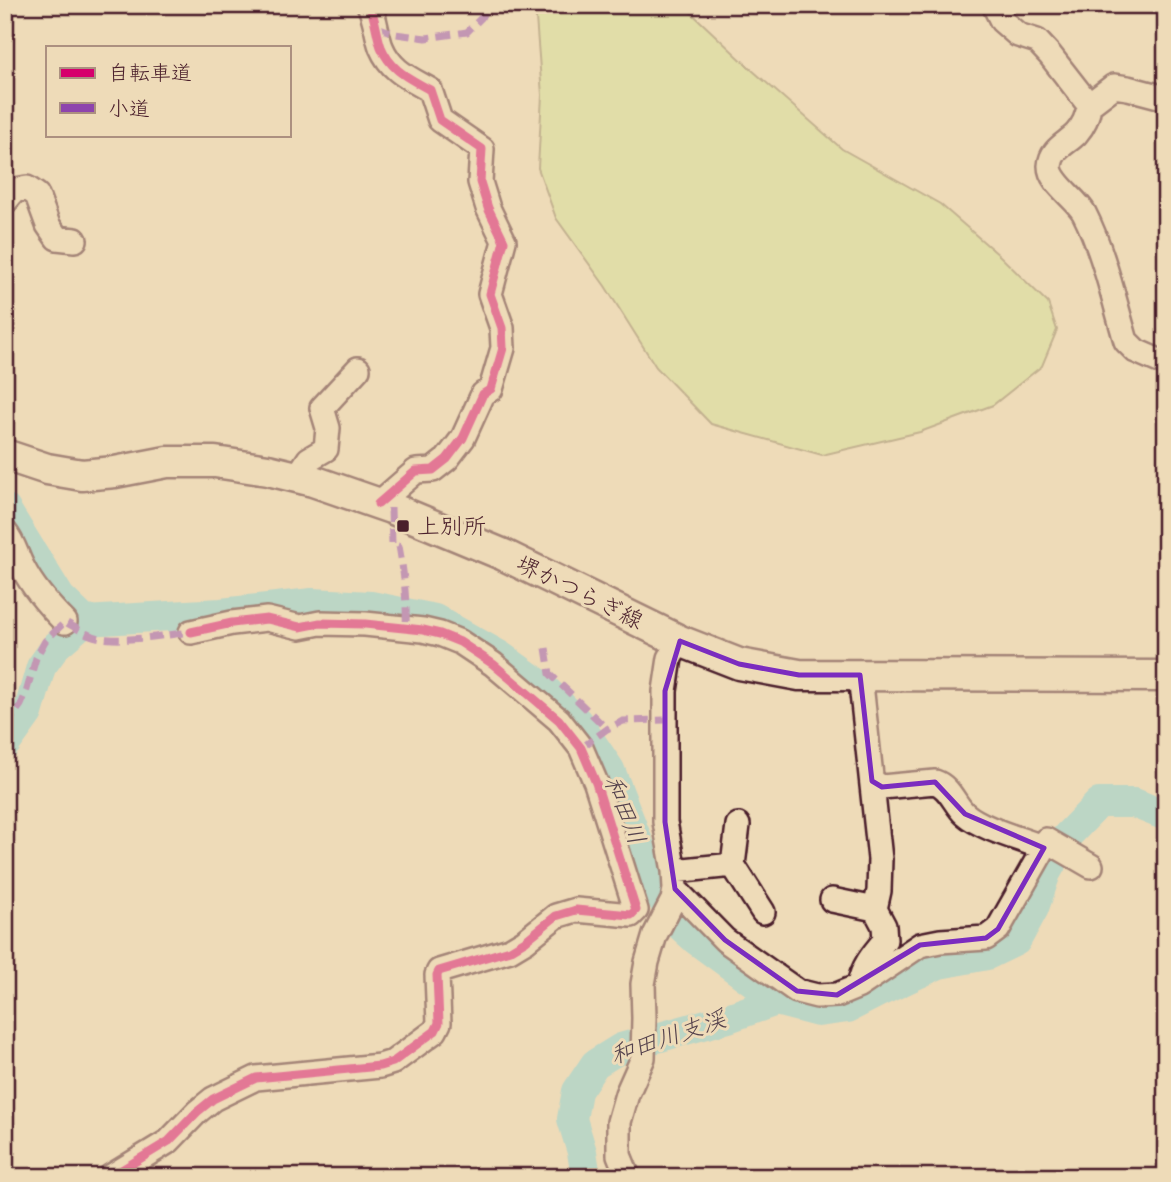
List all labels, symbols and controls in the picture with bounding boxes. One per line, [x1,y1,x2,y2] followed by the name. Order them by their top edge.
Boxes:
[46,46,290,136] legend
[108,60,192,85] text: 自転車道
[108,96,150,121] text: 小道
[417,512,486,540] place label: 上別所
[395,518,411,534] marker: 上別所
[512,549,648,635] street label: 堺かつらぎ線
[599,771,652,849] water label: 和田川
[606,1003,730,1070] water label: 和田川支渓

